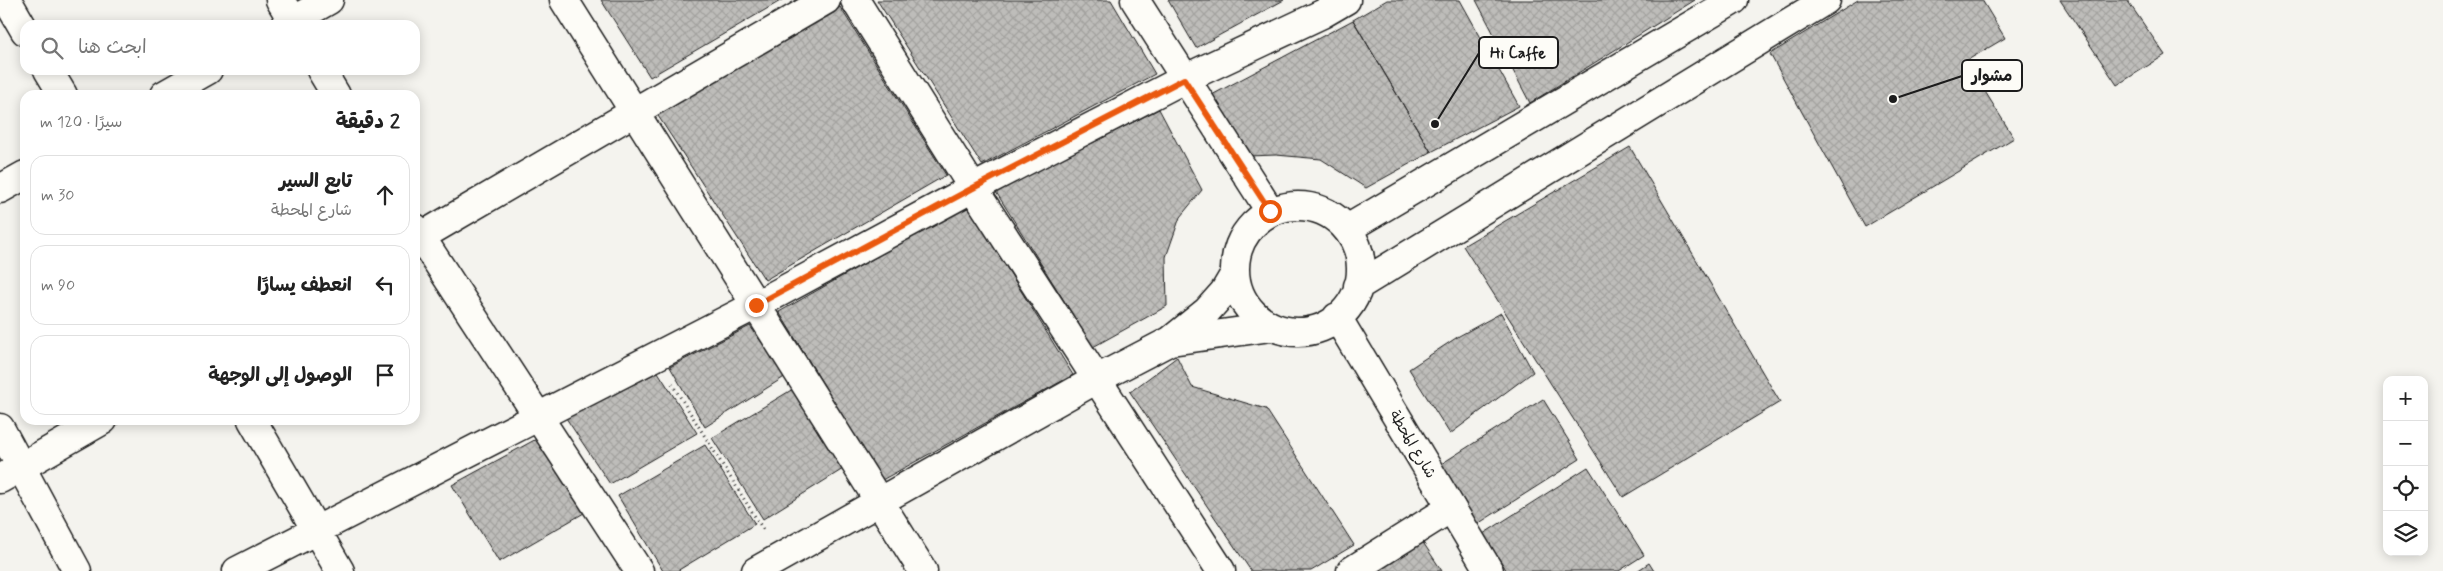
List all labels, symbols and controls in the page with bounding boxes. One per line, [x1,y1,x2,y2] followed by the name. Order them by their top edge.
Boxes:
[20,20,420,75] search box
[38,34,66,62] icon: search
[78,35,147,60] text: ابحث هنا
[1479,37,1558,68] callout: Hi Caffe
[1490,43,1546,64] text: Hi Caffe
[1962,60,2022,91] callout: مشوار
[1970,66,2012,87] text: مشوار
[336,108,400,136] text: 2 دقيقة
[40,112,122,133] text: سيرًا · 120 m
[279,169,352,194] text: تابع السير
[371,181,399,209] icon: ahead
[41,185,74,206] text: 30 m
[271,200,352,221] text: شارع المحطة
[1259,200,1282,223] route start
[371,271,399,299] icon: left
[257,273,352,298] text: انعطف يسارًا
[41,275,75,296] text: 90 m
[745,294,768,317] route end
[371,361,399,389] icon: arrive
[208,363,352,388] text: الوصول إلى الوجهة
[2383,376,2428,556] map controls
[2383,376,2428,421] button: +
[1384,407,1440,482] street label: شارع المحطة
[2383,421,2428,466] button: −
[2383,466,2428,511] button: locate
[2383,511,2428,556] button: layers

